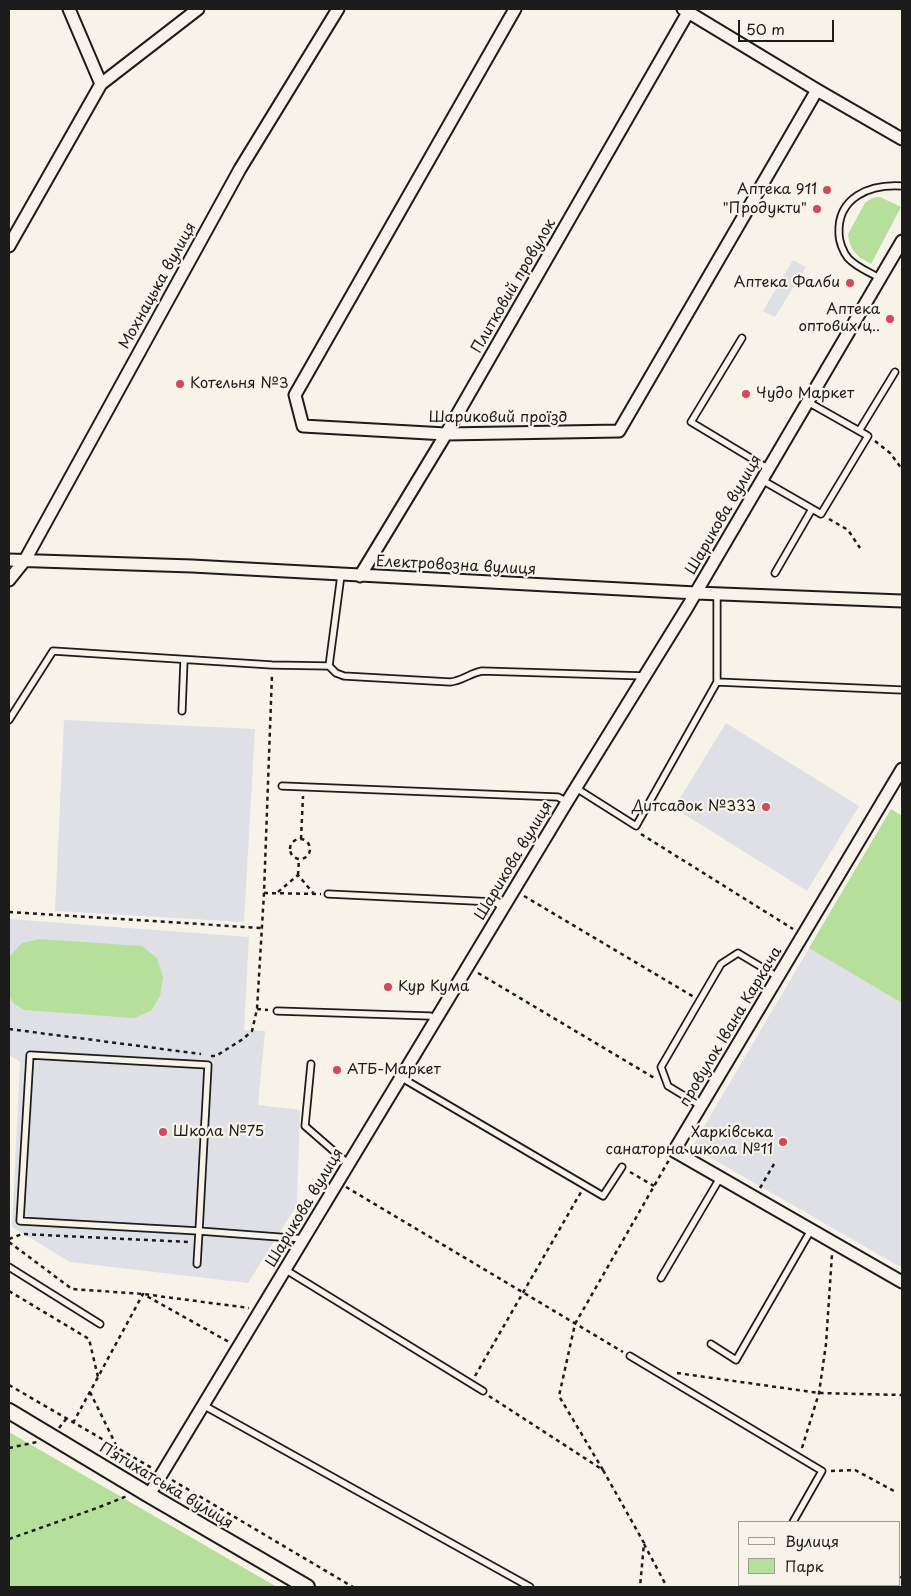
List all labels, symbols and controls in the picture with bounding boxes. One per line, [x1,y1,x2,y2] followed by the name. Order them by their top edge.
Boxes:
[741,10,837,42] scale bar
[746,17,785,40] text: 50 m
[737,181,817,199] place label: Аптека 911
[821,184,833,196] marker: Аптека 911
[723,200,807,218] place label: "Продукти"
[811,203,823,215] marker: "Продукти"
[468,216,560,356] street label: Плитковий провулок
[116,220,200,352] street label: Мохнацька вулиця
[734,274,840,292] place label: Аптека Фалби
[844,277,856,289] marker: Аптека Фалби
[798,301,880,336] place label: Аптека оптових ц‥
[884,313,896,325] marker: Аптека оптових ц‥
[190,375,289,393] place label: Котельня №3
[174,378,186,390] marker: Котельня №3
[756,385,854,403] place label: Чудо Маркет
[740,388,752,400] marker: Чудо Маркет
[429,409,567,427] street label: Шариковий проїзд
[682,452,766,578] street label: Шарикова вулиця
[376,553,536,579] street label: Електровозна вулиця
[471,798,557,924] street label: Шарикова вулиця
[632,798,756,816] place label: Дитсадок №333
[760,801,772,813] marker: Дитсадок №333
[676,944,786,1110] street label: провулок Івана Каркача
[398,978,469,996] place label: Кур Кума
[382,981,394,993] marker: Кур Кума
[347,1061,441,1079] place label: АТБ-Маркет
[331,1064,343,1076] marker: АТБ-Маркет
[173,1123,264,1141] place label: Школа №75
[605,1124,773,1159] place label: Харківська санаторна школа №11
[157,1126,169,1138] marker: Школа №75
[777,1136,789,1148] marker: Харківська санаторна школа №11
[262,1145,348,1271] street label: Шарикова вулиця
[96,1439,236,1533] street label: П’ятихатська вулиця
[738,1521,901,1586] legend
[785,1529,839,1552] text: Вулиця
[785,1554,824,1577] text: Парк

